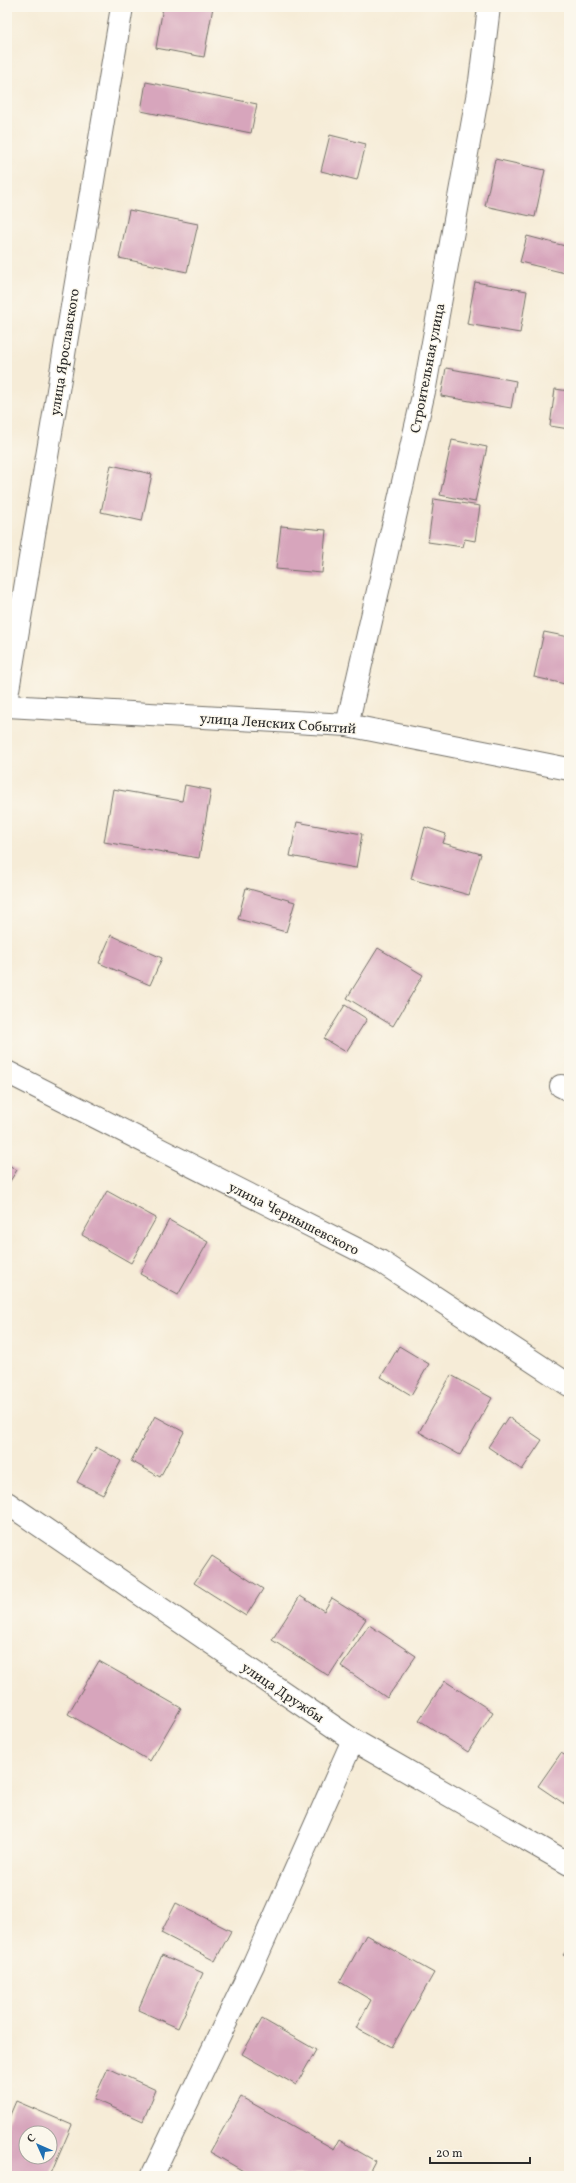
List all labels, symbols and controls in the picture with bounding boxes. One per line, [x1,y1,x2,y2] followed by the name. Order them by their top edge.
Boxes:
[46,287,85,417] street label: улица Ярославского
[407,302,450,435] street label: Строительная улица
[199,710,357,739] street label: улица Ленских Событий
[225,1178,362,1261] street label: улица Чернышевского
[237,1659,327,1728] street label: улица Дружбы
[18,2125,58,2165] north arrow
[24,2131,40,2147] text: С
[430,2139,530,2165] scale bar
[436,2146,463,2162] text: 20 m

